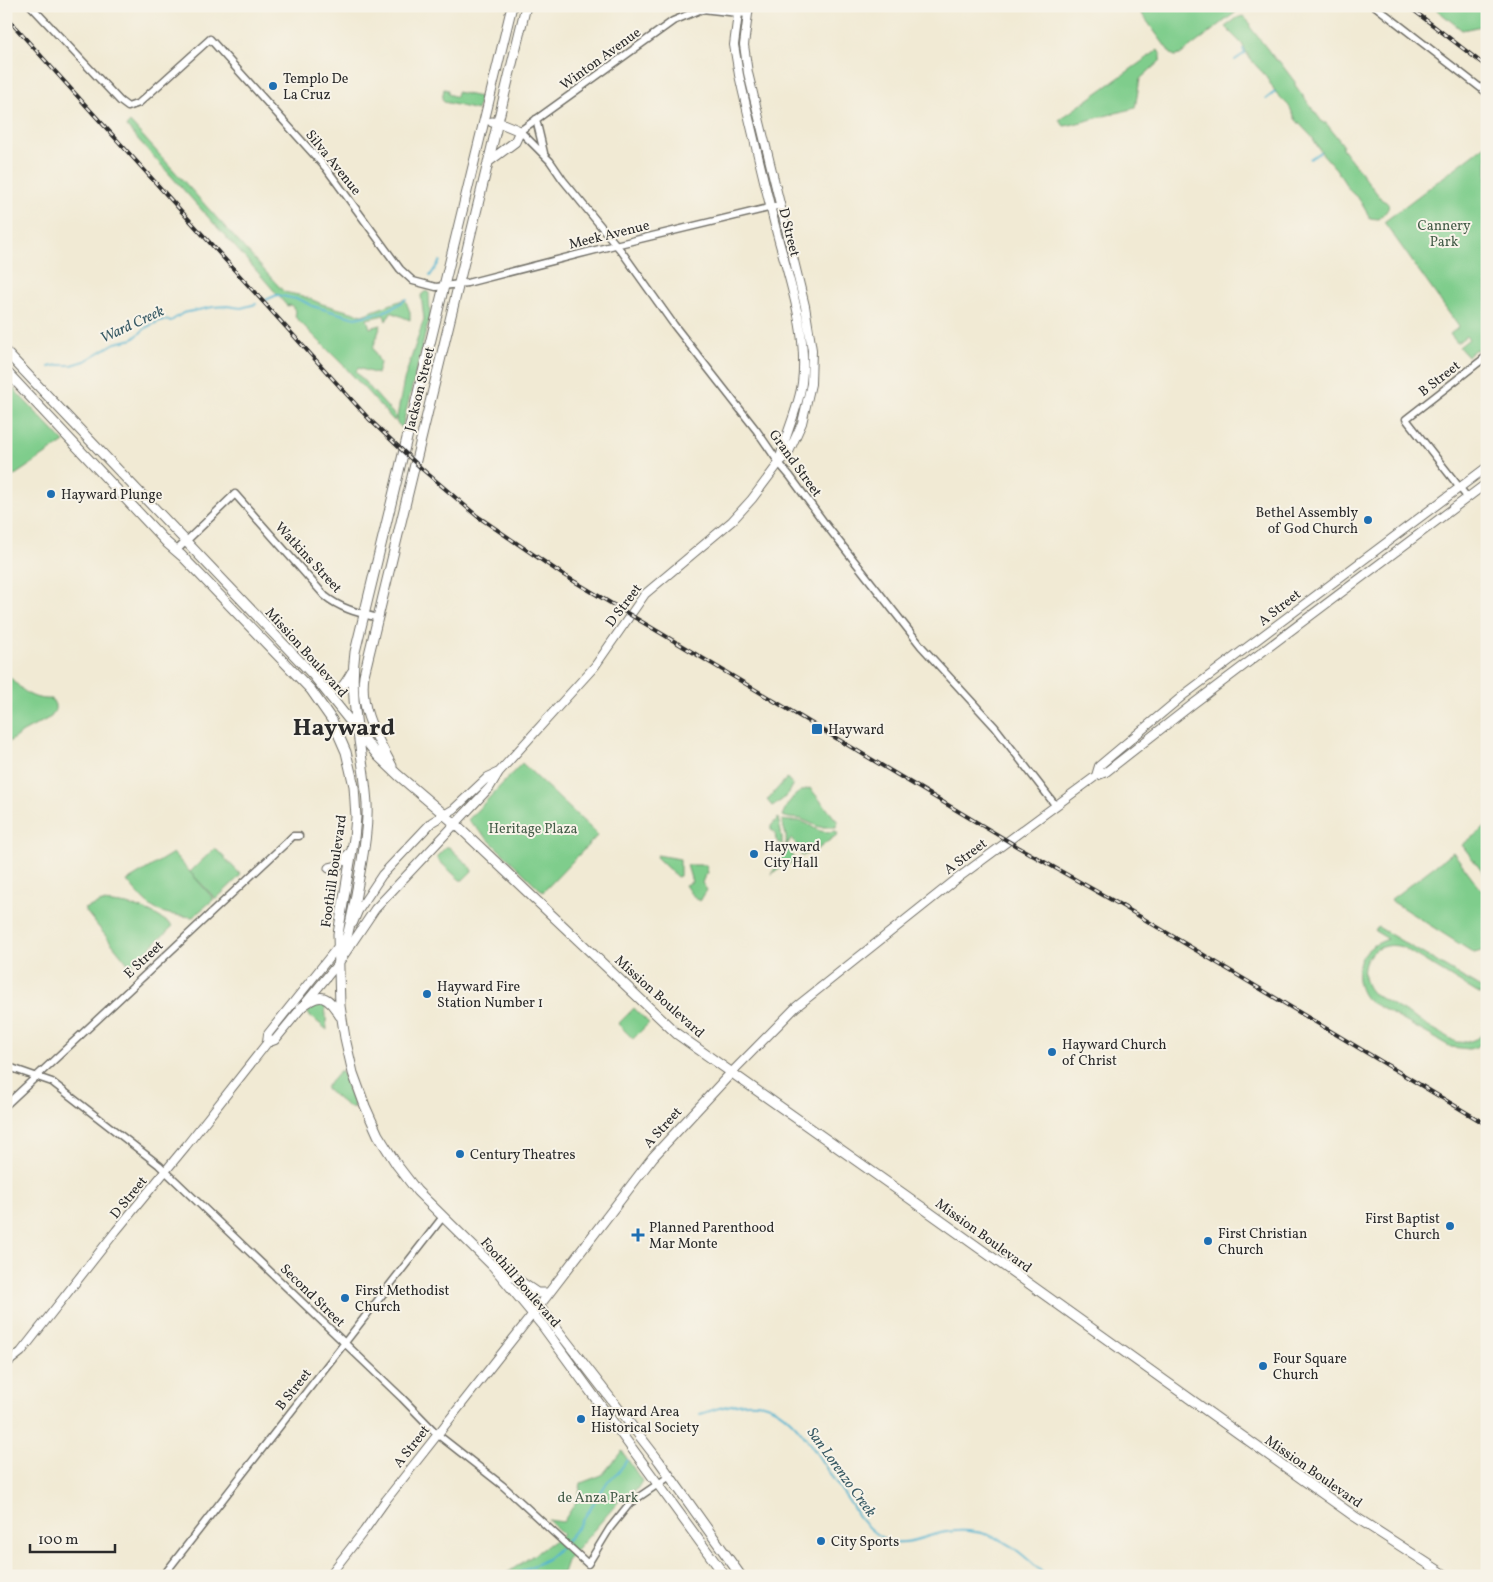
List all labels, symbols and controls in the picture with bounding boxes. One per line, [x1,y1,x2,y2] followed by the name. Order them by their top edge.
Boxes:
[557,23,645,95] street label: Winton Avenue
[283,70,349,105] place label: Templo De La Cruz
[267,80,279,92] marker: Templo De La Cruz
[301,126,365,200] street label: Silva Avenue
[773,206,804,259] street label: D Street
[567,216,652,255] street label: Meek Avenue
[1418,217,1471,252] park label: Cannery Park
[97,301,168,349] water label: Ward Creek
[401,345,440,434] street label: Jackson Street
[1415,357,1465,402] street label: B Street
[764,426,826,501] street label: Grand Street
[61,486,163,505] place label: Hayward Plunge
[45,488,57,500] marker: Hayward Plunge
[1256,504,1358,539] place label: Bethel Assembly of God Church
[1362,514,1374,526] marker: Bethel Assembly of God Church
[270,518,346,598] street label: Watkins Street
[602,580,647,631] street label: D Street
[1255,585,1305,631] street label: A Street
[260,604,351,702] street label: Mission Boulevard
[293,712,396,746] district label: Hayward
[828,721,884,740] place label: Hayward
[810,722,824,736] marker: Hayward
[317,814,352,929] street label: Foothill Boulevard
[488,820,578,839] park label: Heritage Plaza
[940,835,991,880] street label: A Street
[764,838,820,873] place label: Hayward City Hall
[748,848,760,860] marker: Hayward City Hall
[120,937,168,983] street label: E Street
[610,952,708,1043] street label: Mission Boulevard
[437,978,543,1013] place label: Hayward Fire Station Number 1
[421,988,433,1000] marker: Hayward Fire Station Number 1
[1062,1036,1167,1071] place label: Hayward Church of Christ
[1046,1046,1058,1058] marker: Hayward Church of Christ
[640,1103,687,1153] street label: A Street
[470,1146,575,1165] place label: Century Theatres
[454,1148,466,1160] marker: Century Theatres
[106,1173,152,1223] street label: D Street
[931,1195,1035,1278] street label: Mission Boulevard
[1365,1210,1440,1245] place label: First Baptist Church
[649,1219,774,1254] place label: Planned Parenthood Mar Monte
[1444,1220,1456,1232] marker: First Baptist Church
[1218,1225,1307,1260] place label: First Christian Church
[631,1228,645,1242] marker: Planned Parenthood Mar Monte
[475,1234,564,1332] street label: Foothill Boulevard
[1202,1235,1214,1247] marker: First Christian Church
[275,1260,349,1332] street label: Second Street
[355,1282,449,1317] place label: First Methodist Church
[339,1292,351,1304] marker: First Methodist Church
[1273,1350,1347,1385] place label: Four Square Church
[1257,1360,1269,1372] marker: Four Square Church
[272,1365,317,1415] street label: B Street
[591,1403,699,1438] place label: Hayward Area Historical Society
[575,1413,587,1425] marker: Hayward Area Historical Society
[390,1422,435,1472] street label: A Street
[801,1424,880,1522] water label: San Lorenzo Creek
[1261,1431,1366,1513] street label: Mission Boulevard
[558,1489,639,1508] park label: de Anza Park
[30,1522,115,1554] scale bar
[38,1530,78,1551] text: 100 m
[831,1533,899,1552] place label: City Sports
[815,1535,827,1547] marker: City Sports

